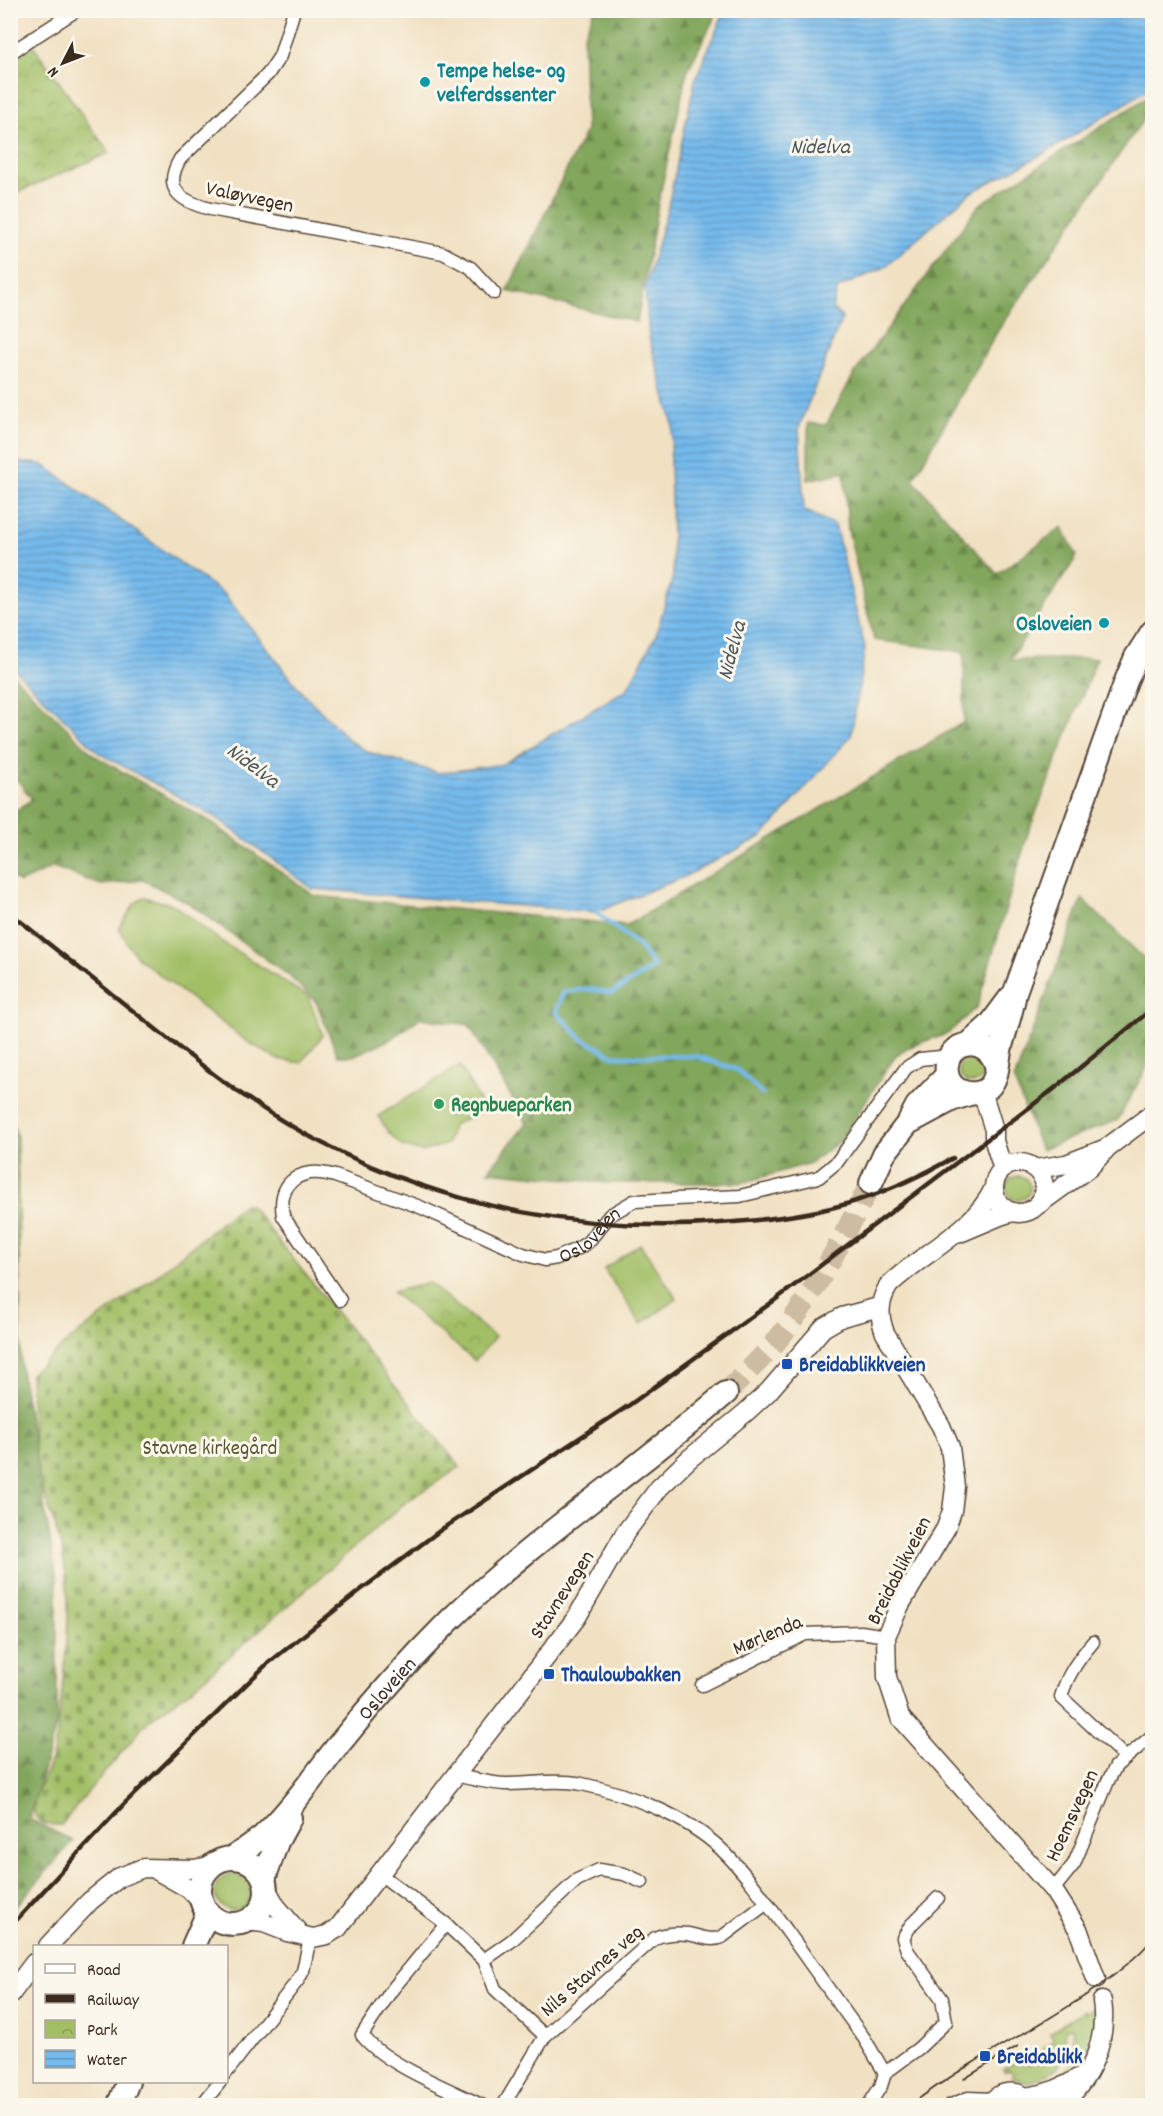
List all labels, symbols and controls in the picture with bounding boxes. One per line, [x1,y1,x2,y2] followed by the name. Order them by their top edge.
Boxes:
[33,33,93,93] north arrow
[437,58,565,112] place label: Tempe helse- og velferdssenter
[42,61,65,82] text: N
[418,75,432,89] marker: Tempe helse- og velferdssenter
[790,133,851,164] water label: Nidelva
[203,175,296,223] street label: Valøyvegen
[1016,611,1092,641] place label: Osloveien
[711,616,757,684] water label: Nidelva
[1097,616,1111,630] marker: Osloveien
[219,736,286,798] water label: Nidelva
[451,1092,572,1122] place label: Regnbueparken
[432,1097,446,1111] marker: Regnbueparken
[555,1200,627,1273] street label: Osloveien
[799,1352,926,1382] place label: Breidablikkveien
[780,1357,794,1371] marker: Breidablikkveien
[143,1435,277,1465] park label: Stavne kirkegård
[861,1512,941,1631] street label: Breidablikveien
[524,1545,604,1646] street label: Stavnevegen
[729,1608,809,1665] street label: Mørlenda
[352,1652,425,1728] street label: Osloveien
[561,1662,681,1692] place label: Thaulowbakken
[542,1667,556,1681] marker: Thaulowbakken
[1039,1765,1108,1867] street label: Hoemsvegen
[535,1919,651,2026] street label: Nils Stavnes veg
[33,1945,228,2083] legend
[87,1959,121,1984] text: Road
[87,1989,140,2014] text: Railway
[87,2019,118,2044] text: Park
[997,2044,1083,2074] place label: Breidablikk
[87,2049,127,2074] text: Water
[978,2049,992,2063] marker: Breidablikk

